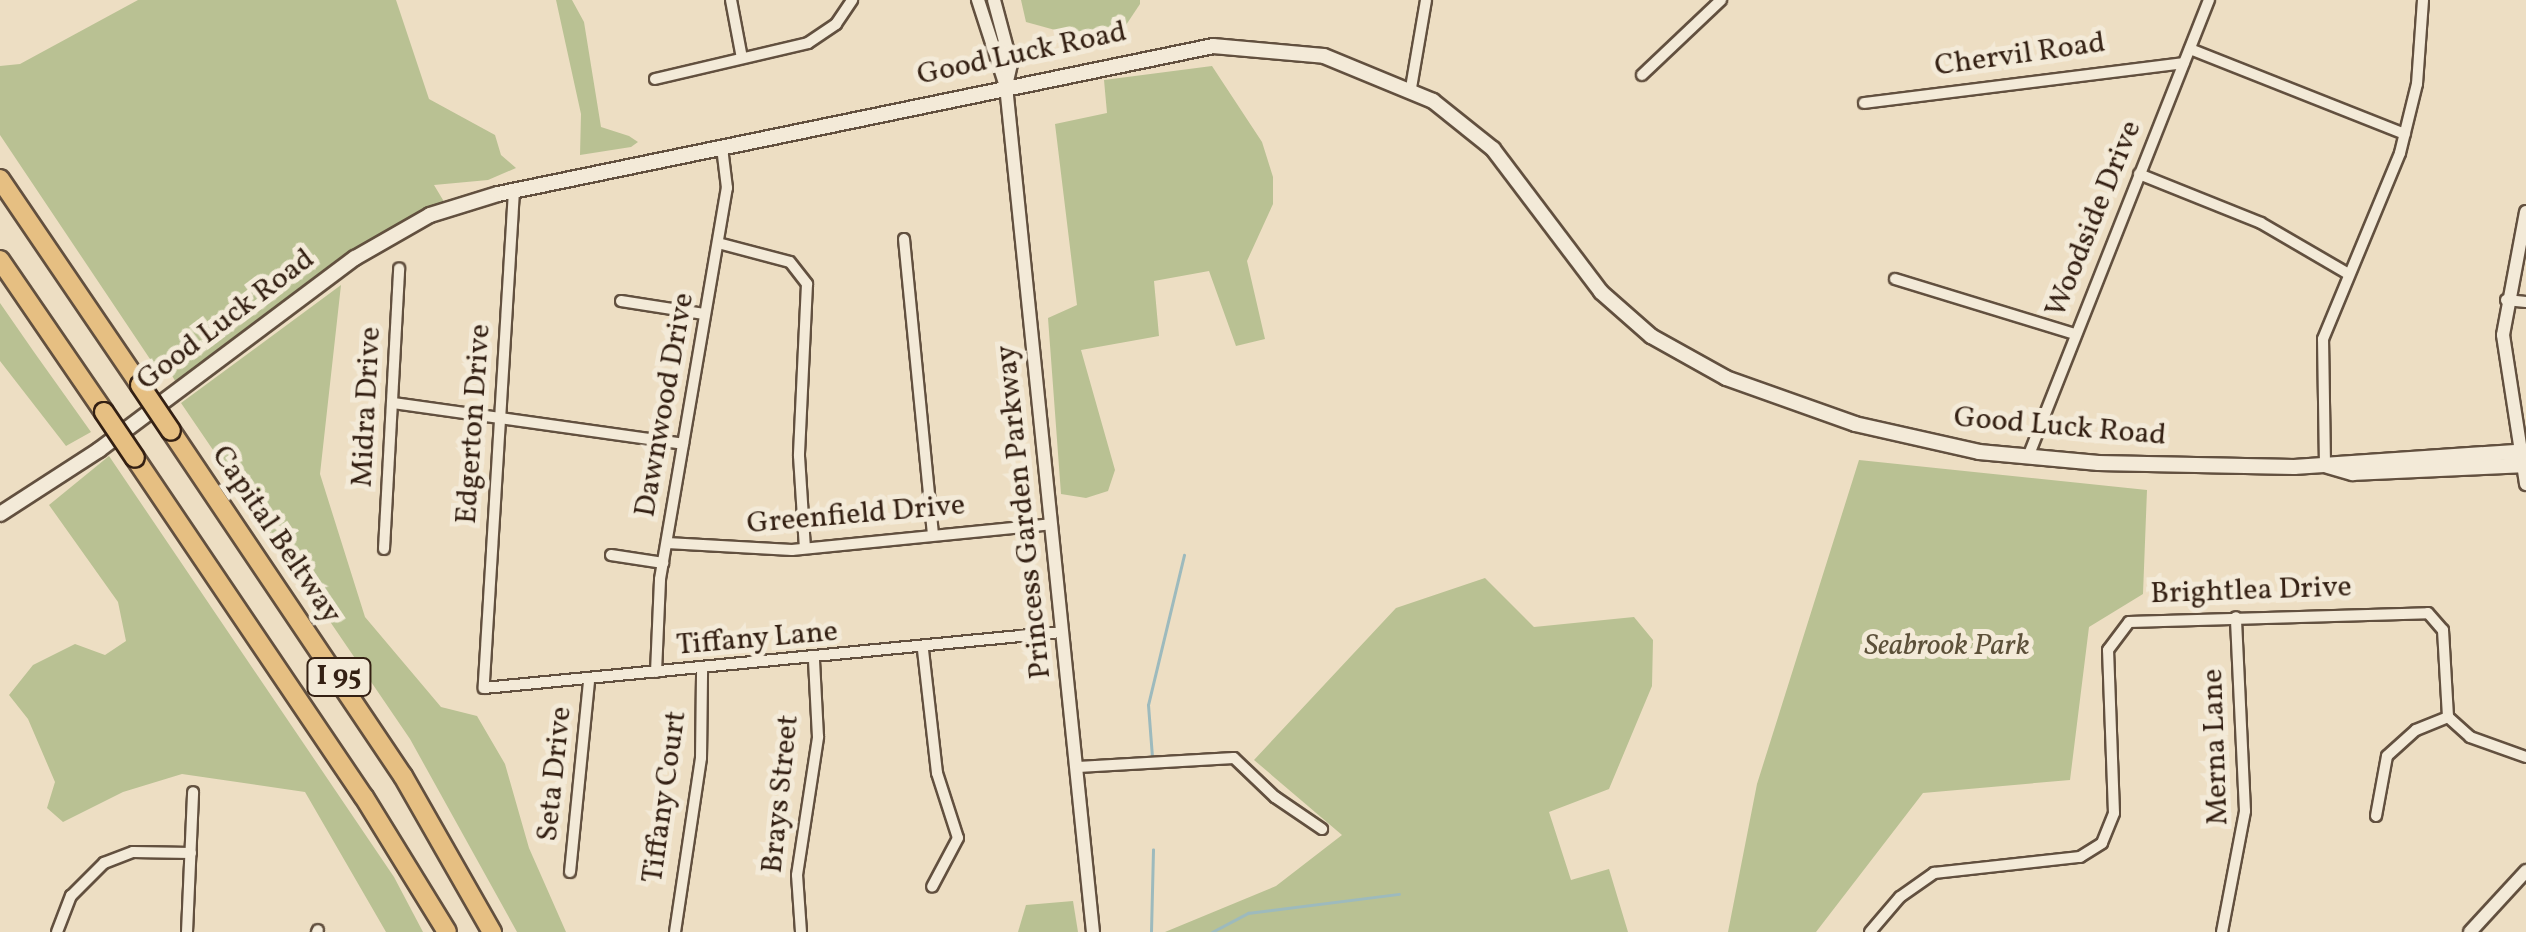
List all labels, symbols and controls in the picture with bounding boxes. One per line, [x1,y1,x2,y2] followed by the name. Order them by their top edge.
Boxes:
[914,14,1130,94] street label: Good Luck Road
[1932,25,2108,85] street label: Chervil Road
[2038,115,2150,323] street label: Woodside Drive
[130,241,322,399] street label: Good Luck Road
[628,290,702,520] street label: Dawnwood Drive
[449,323,499,525] street label: Edgerton Drive
[345,326,389,488] street label: Midra Drive
[989,343,1059,681] street label: Princess Garden Parkway
[1952,400,2168,454] street label: Good Luck Road
[203,439,349,631] street label: Capital Beltway
[745,488,967,542] street label: Greenfield Drive
[2150,569,2352,613] street label: Brightlea Drive
[674,614,840,664] street label: Tiffany Lane
[1864,628,2030,664] park label: Seabrook Park
[304,654,374,700] road number: I 95
[2195,668,2237,826] street label: Merna Lane
[530,705,580,843] street label: Seta Drive
[635,708,695,886] street label: Tiffany Court
[755,713,807,875] street label: Brays Street

